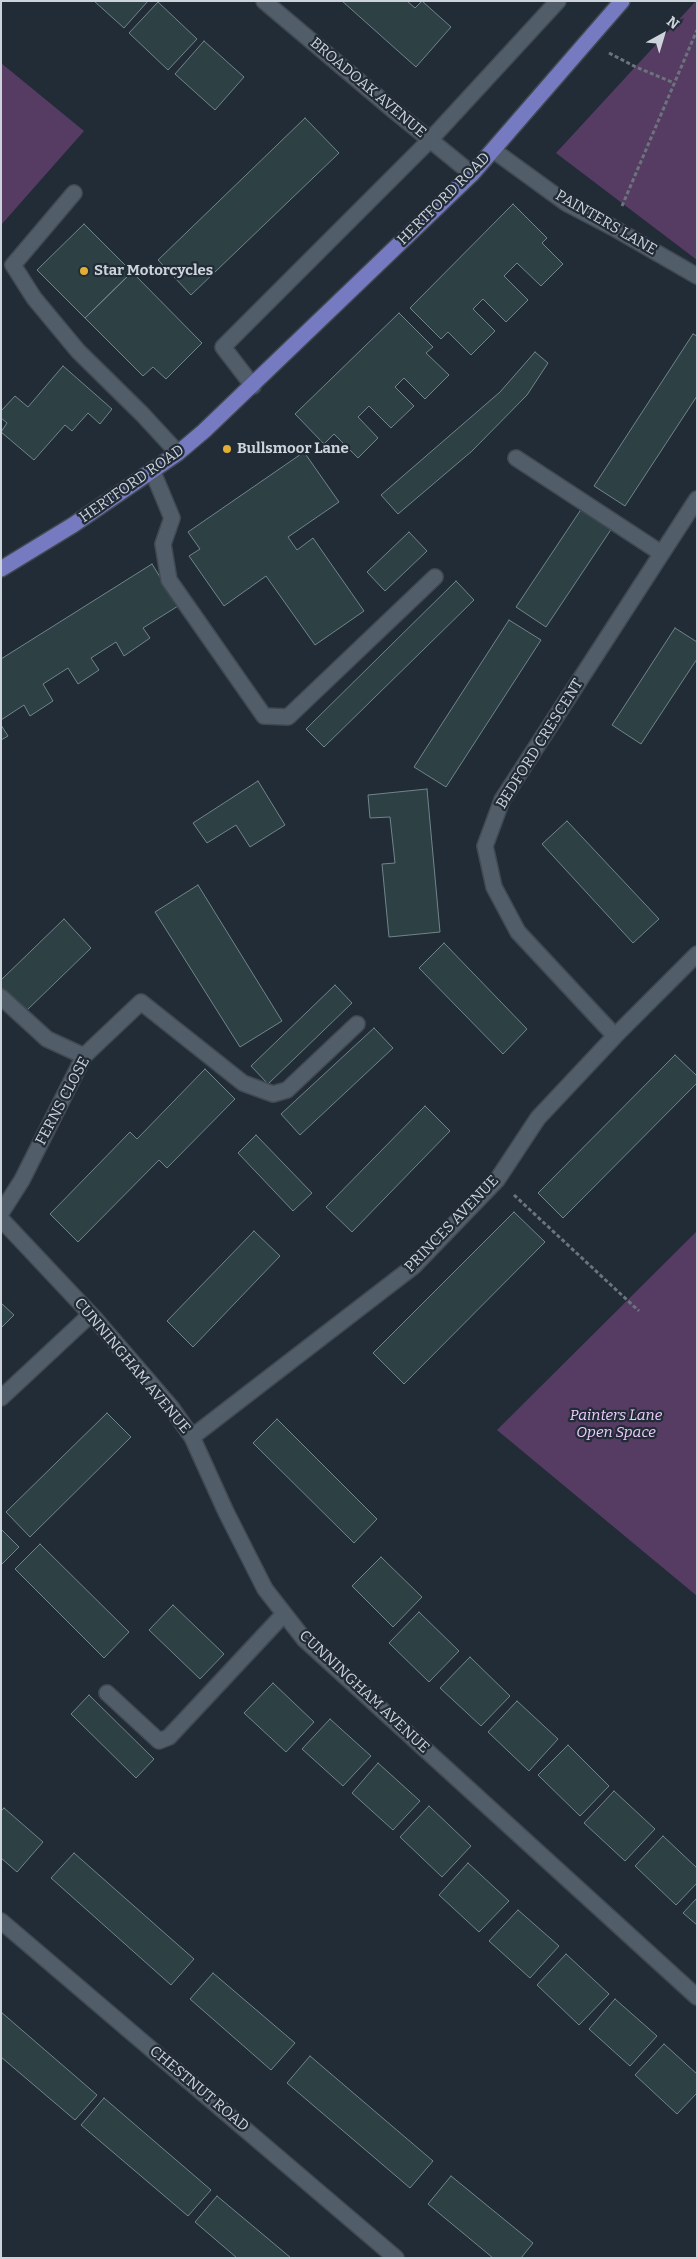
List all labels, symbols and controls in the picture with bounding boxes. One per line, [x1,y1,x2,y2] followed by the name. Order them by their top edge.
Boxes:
[638,10,688,60] north arrow
[663,13,682,33] text: N
[306,34,430,142] street label: BROADOAK AVENUE
[394,149,494,249] street label: HERTFORD ROAD
[552,187,660,259] street label: PAINTERS LANE
[94,262,213,280] place label: Star Motorcycles
[78,265,90,277] marker: Star Motorcycles
[237,440,349,458] place label: Bullsmoor Lane
[76,441,188,527] street label: HERTFORD ROAD
[221,443,233,455] marker: Bullsmoor Lane
[493,676,587,812] street label: BEDFORD CRESCENT
[32,1054,94,1148] street label: FERNS CLOSE
[401,1172,503,1276] street label: PRINCES AVENUE
[70,1294,194,1438] street label: CUNNINGHAM AVENUE
[570,1407,662,1442] park label: Painters Lane Open Space
[295,1627,433,1757] street label: CUNNINGHAM AVENUE
[146,2042,252,2136] street label: CHESTNUT ROAD

